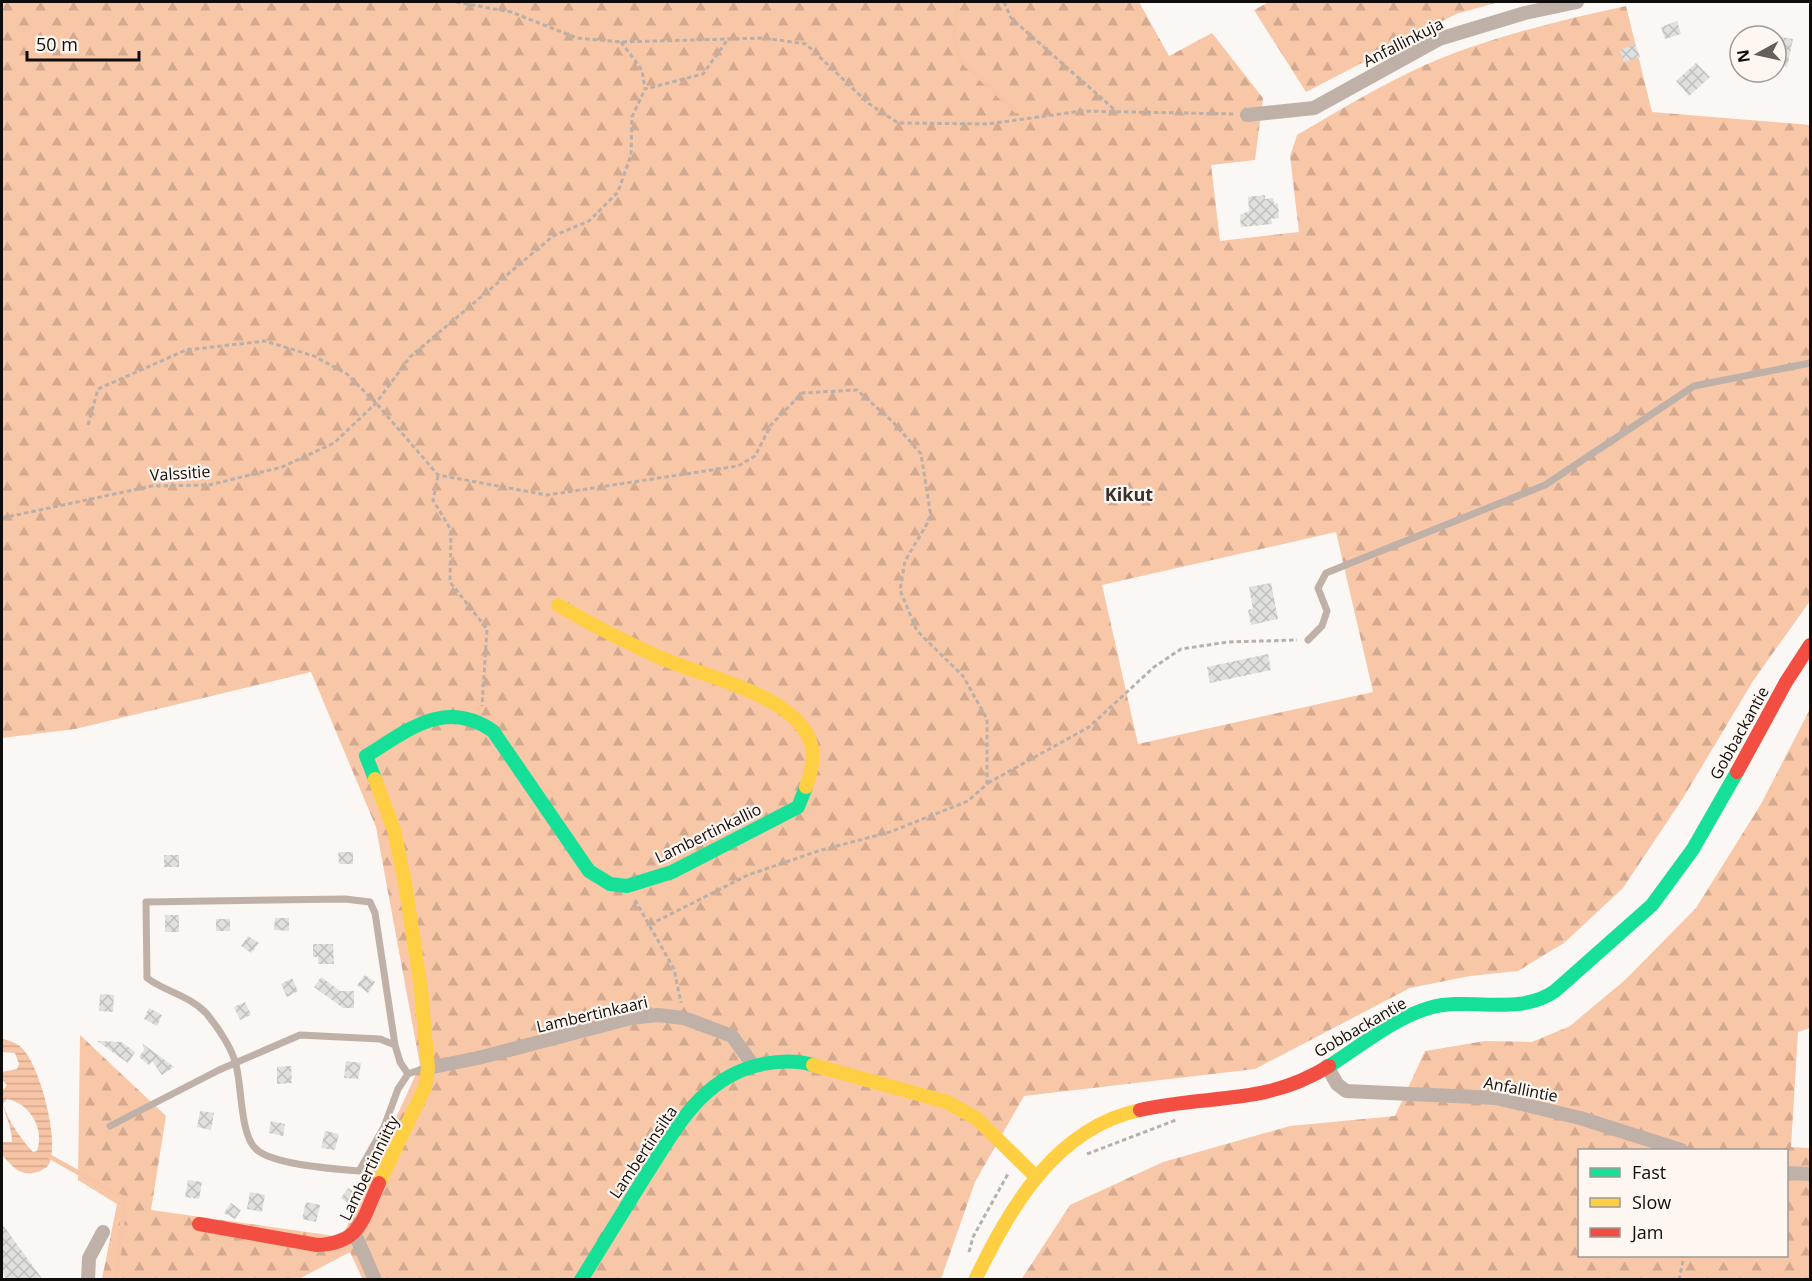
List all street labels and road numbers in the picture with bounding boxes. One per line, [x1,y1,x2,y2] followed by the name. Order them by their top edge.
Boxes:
[1359,12,1447,72] street label: Anfallinkuja
[149,460,211,486] street label: Valssitie
[1704,683,1774,783] street label: Gobbackantie
[651,798,765,868] street label: Lambertinkallio
[534,990,650,1038] street label: Lambertinkaari
[1310,992,1410,1062] street label: Gobbackantie
[1482,1071,1560,1107] street label: Anfallintie
[604,1101,682,1203] street label: Lambertinsilta
[334,1111,404,1224] street label: Lambertinniitty

